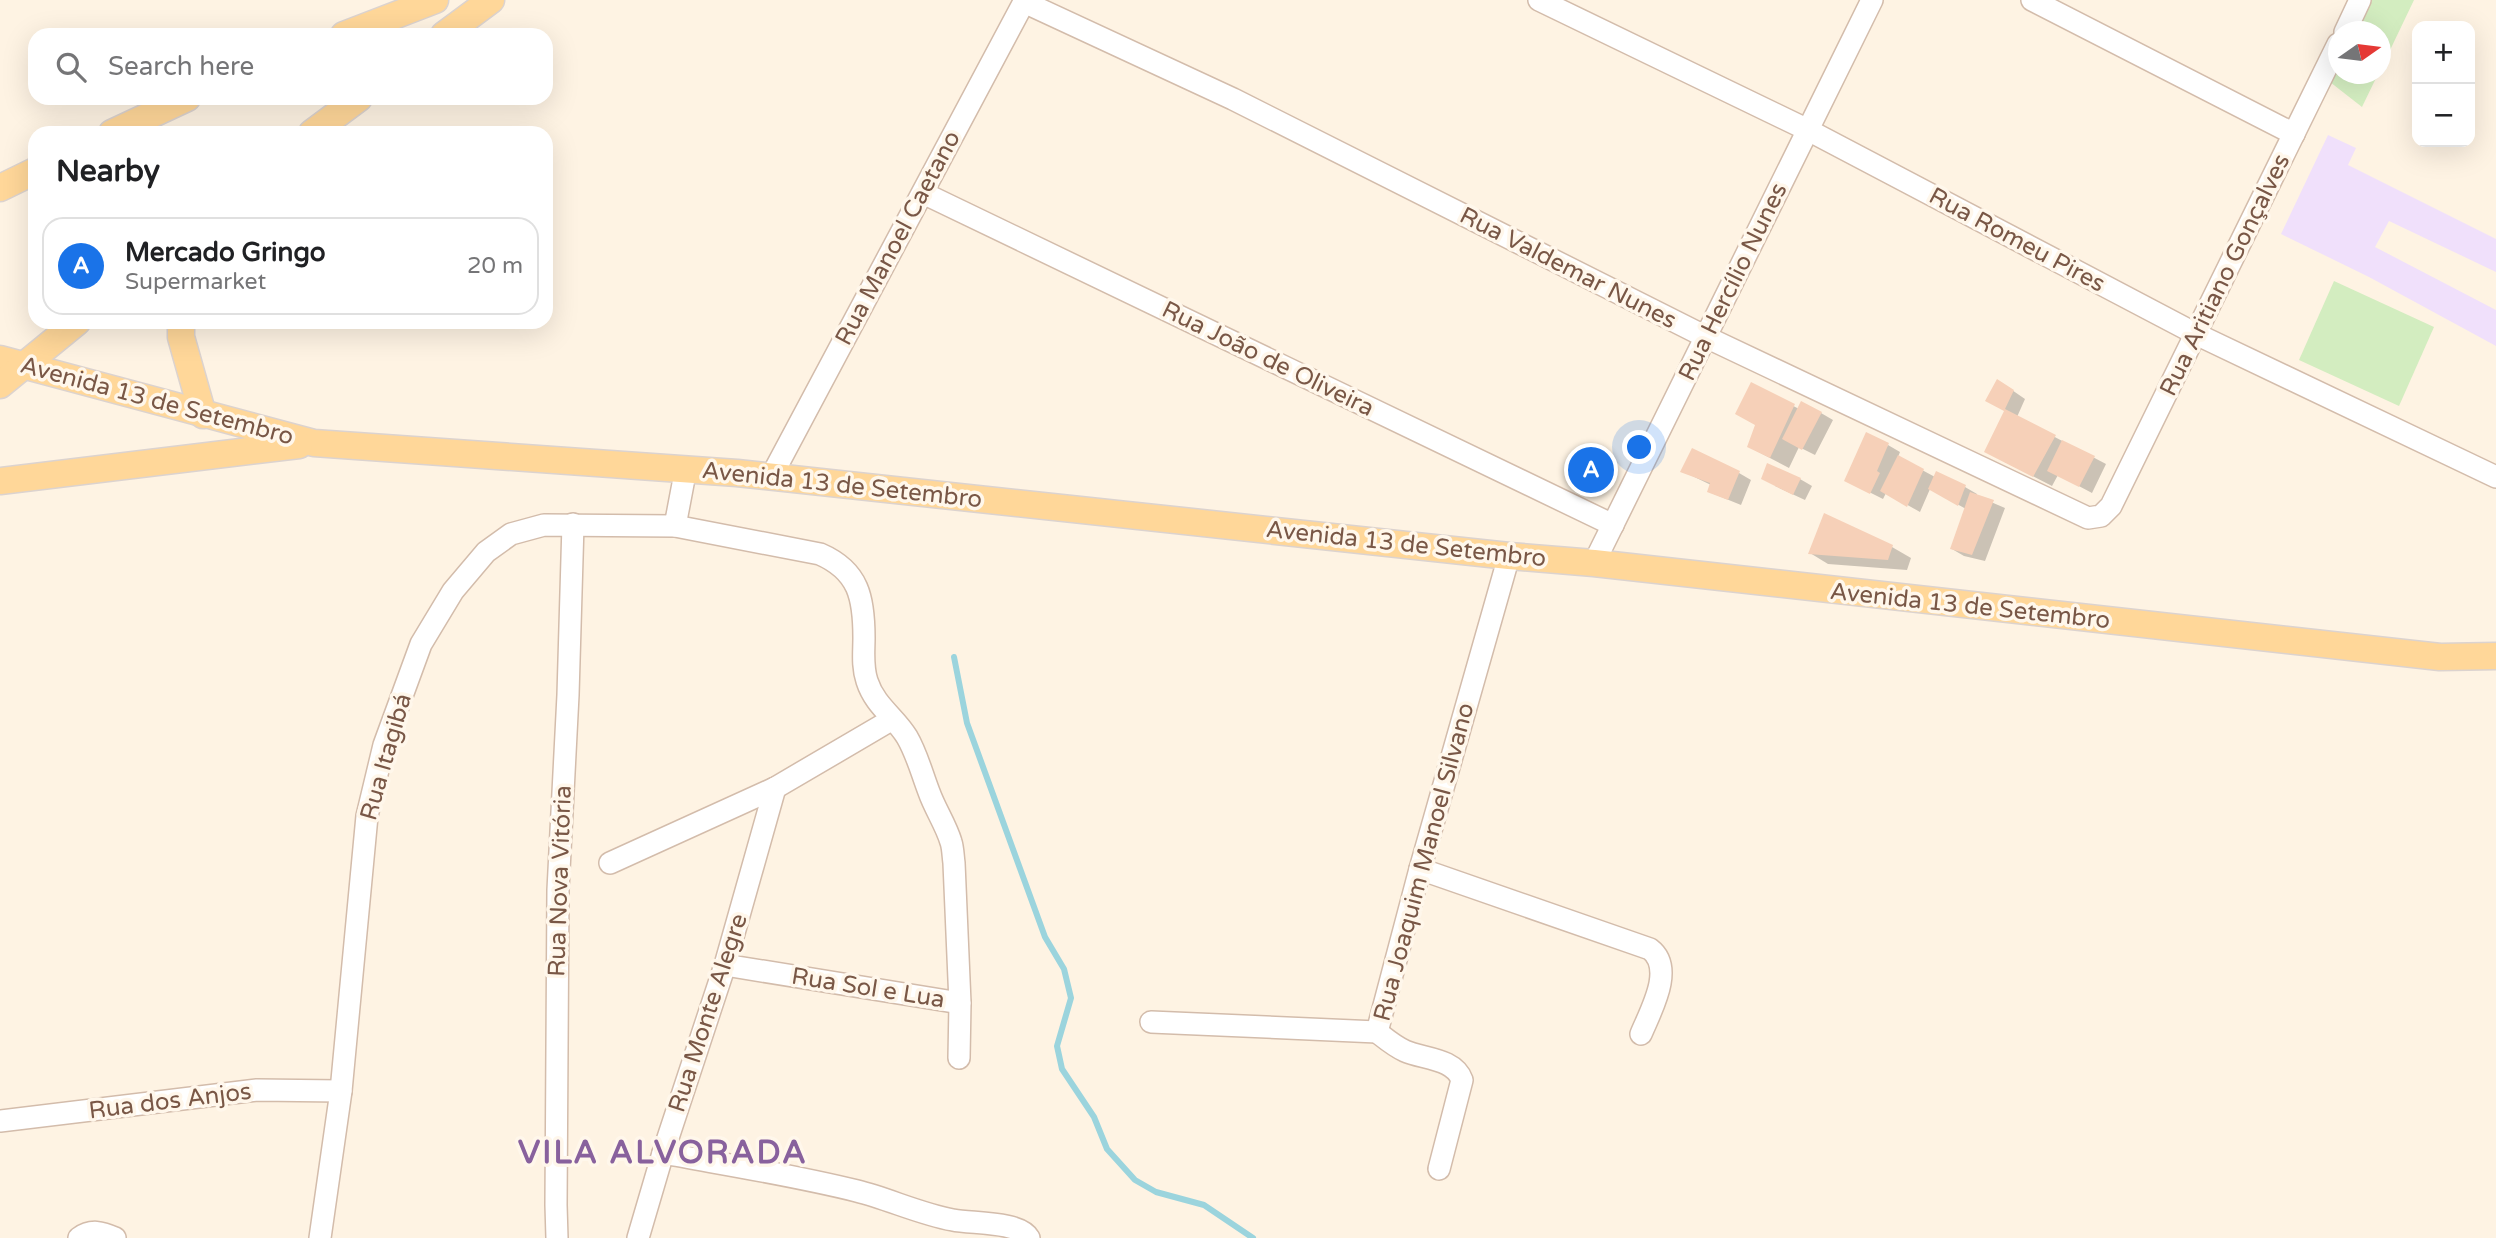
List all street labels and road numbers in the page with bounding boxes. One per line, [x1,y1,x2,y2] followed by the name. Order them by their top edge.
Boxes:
[829,126,967,350] street label: Rua Manoel Caetano
[2154,149,2296,401] street label: Rua Aritiano Gonçalves
[1673,178,1793,386] street label: Rua Hercílio Nunes
[1924,181,2110,299] street label: Rua Romeu Pires
[1455,201,1681,335] street label: Rua Valdemar Nunes
[1157,295,1379,423] street label: Rua João de Oliveira
[17,351,297,451] street label: Avenida 13 de Setembro
[700,456,984,514] street label: Avenida 13 de Setembro
[1264,515,1548,573] street label: Avenida 13 de Setembro
[1828,577,2112,635] street label: Avenida 13 de Setembro
[354,690,418,824] street label: Rua Itagibá
[1368,700,1480,1024] street label: Rua Joaquim Manoel Silvano
[542,785,578,977] street label: Rua Nova Vitória
[662,910,754,1116] street label: Rua Monte Alegre
[789,962,947,1014] street label: Rua Sol e Lua
[87,1077,253,1125] street label: Rua dos Anjos

